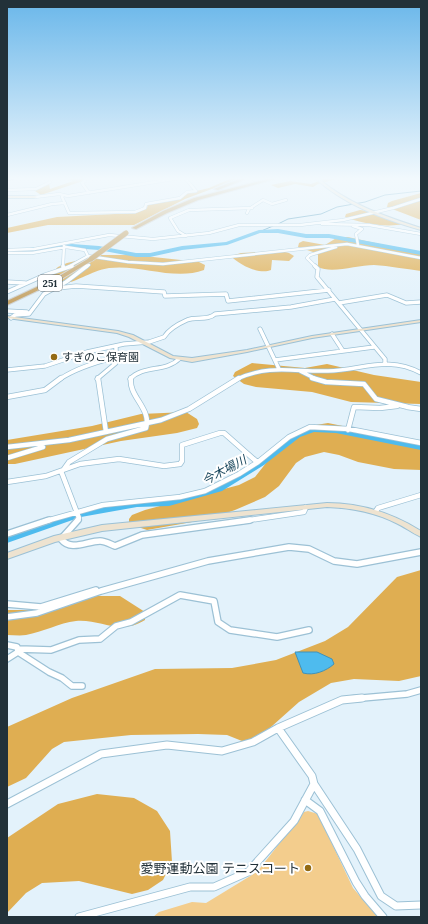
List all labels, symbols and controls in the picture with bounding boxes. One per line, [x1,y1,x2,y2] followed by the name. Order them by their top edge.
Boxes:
[38,275,62,291] road number: 251
[62,350,139,364] place label: すぎのこ保育園
[49,352,59,362] marker: すぎのこ保育園
[199,451,250,488] water label: 今木場川
[141,860,300,877] place label: 愛野運動公園 テニスコート
[303,863,313,873] marker: 愛野運動公園 テニスコート

